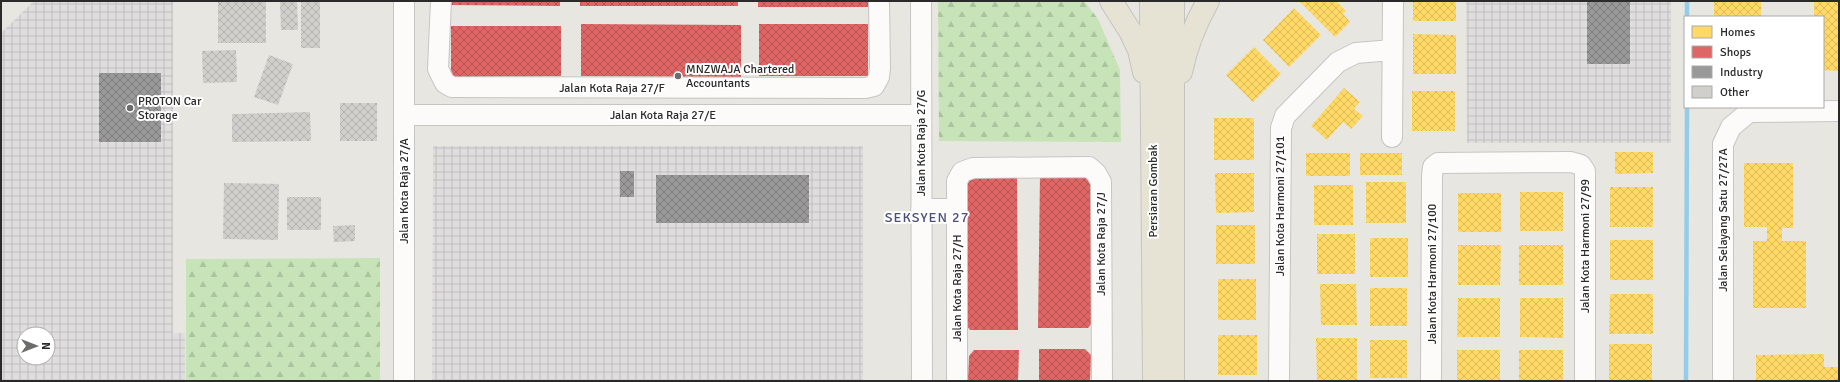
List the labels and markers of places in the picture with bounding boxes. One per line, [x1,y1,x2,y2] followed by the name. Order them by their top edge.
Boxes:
[686,62,794,91] place label: MNZWAJA Chartered Accountants
[673,71,683,81] marker: MNZWAJA Chartered Accountants
[138,94,202,123] place label: PROTON Car Storage
[125,103,135,113] marker: PROTON Car Storage

